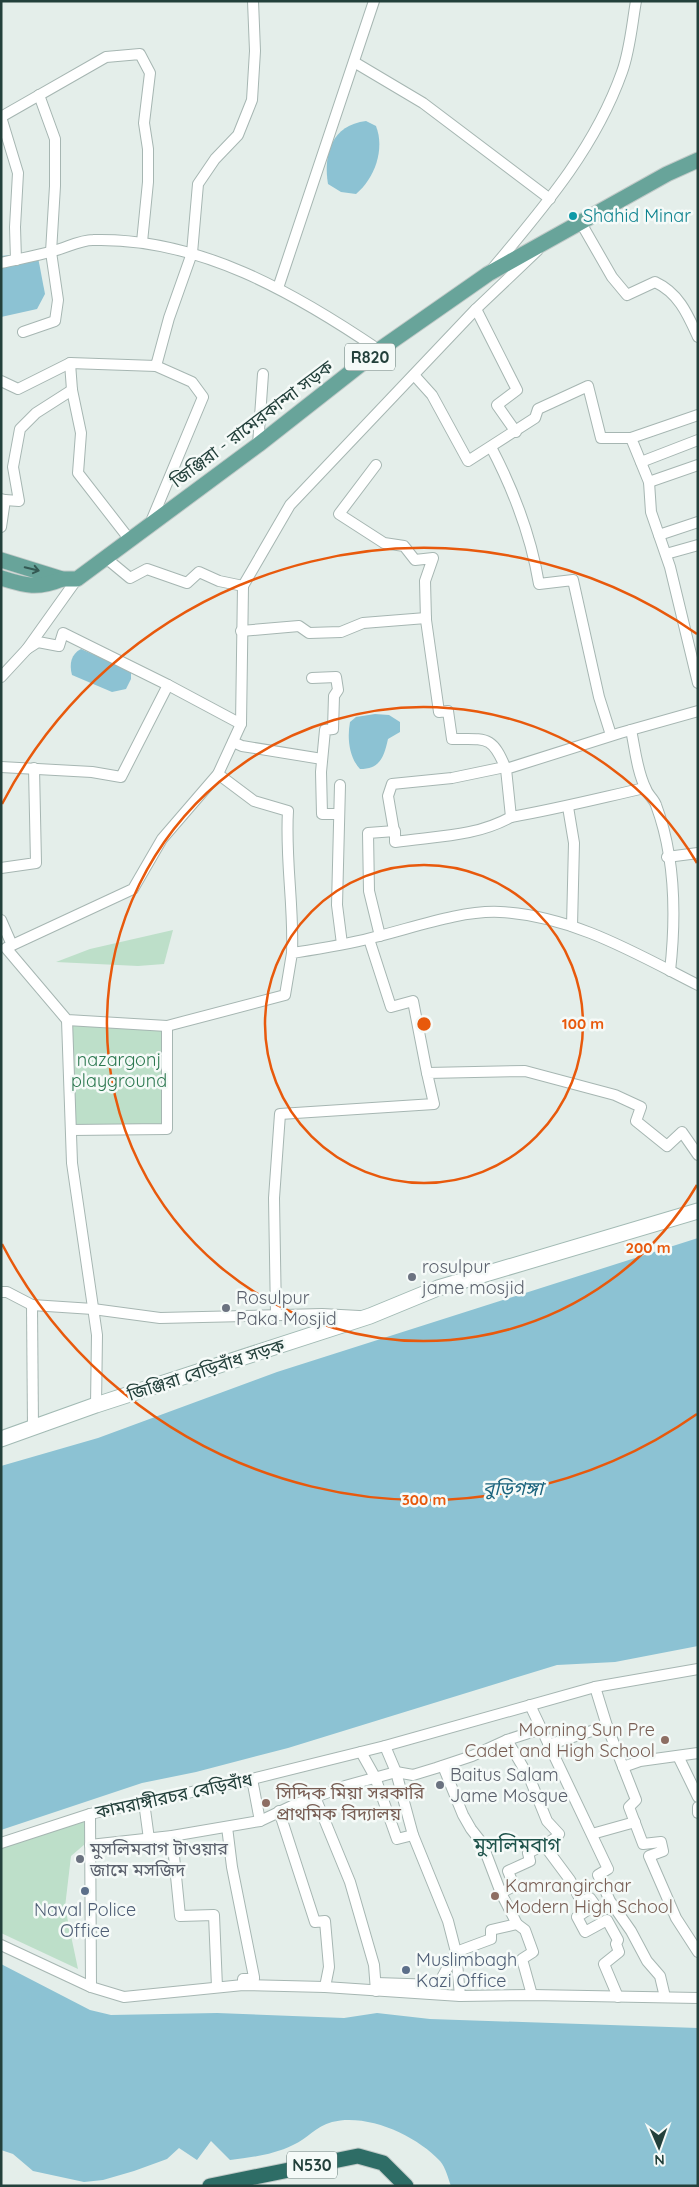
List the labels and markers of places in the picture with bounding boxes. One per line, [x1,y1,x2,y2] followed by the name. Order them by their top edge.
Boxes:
[583,204,691,227] place label: Shahid Minar
[567,210,579,222] marker: Shahid Minar
[415,1015,433,1033] centre of rings
[421,1255,525,1299] place label: rosulpur jame mosjid
[406,1271,418,1283] marker: rosulpur jame mosjid
[236,1286,337,1330] place label: Rosulpur Paka Mosjid
[220,1302,232,1314] marker: Rosulpur Paka Mosjid
[464,1718,655,1762] place label: Morning Sun Pre Cadet and High School
[659,1734,671,1746] marker: Morning Sun Pre Cadet and High School
[450,1763,568,1807] place label: Baitus Salam Jame Mosque
[434,1779,446,1791] marker: Baitus Salam Jame Mosque
[275,1781,425,1825] place label: সিদ্দিক মিয়া সরকারি প্রাথমিক বিদ্যালয়
[260,1797,272,1809] marker: সিদ্দিক মিয়া সরকারি প্রাথমিক বিদ্যালয়
[89,1837,228,1881] place label: মুসলিমবাগ টাওয়ার জামে মসজিদ
[74,1853,86,1865] marker: মুসলিমবাগ টাওয়ার জামে মসজিদ
[505,1874,673,1918] place label: Kamrangirchar Modern High School
[79,1885,91,1897] marker: Naval Police Office
[489,1890,501,1902] marker: Kamrangirchar Modern High School
[34,1898,136,1942] place label: Naval Police Office
[416,1948,517,1992] place label: Muslimbagh Kazi Office
[400,1964,412,1976] marker: Muslimbagh Kazi Office

